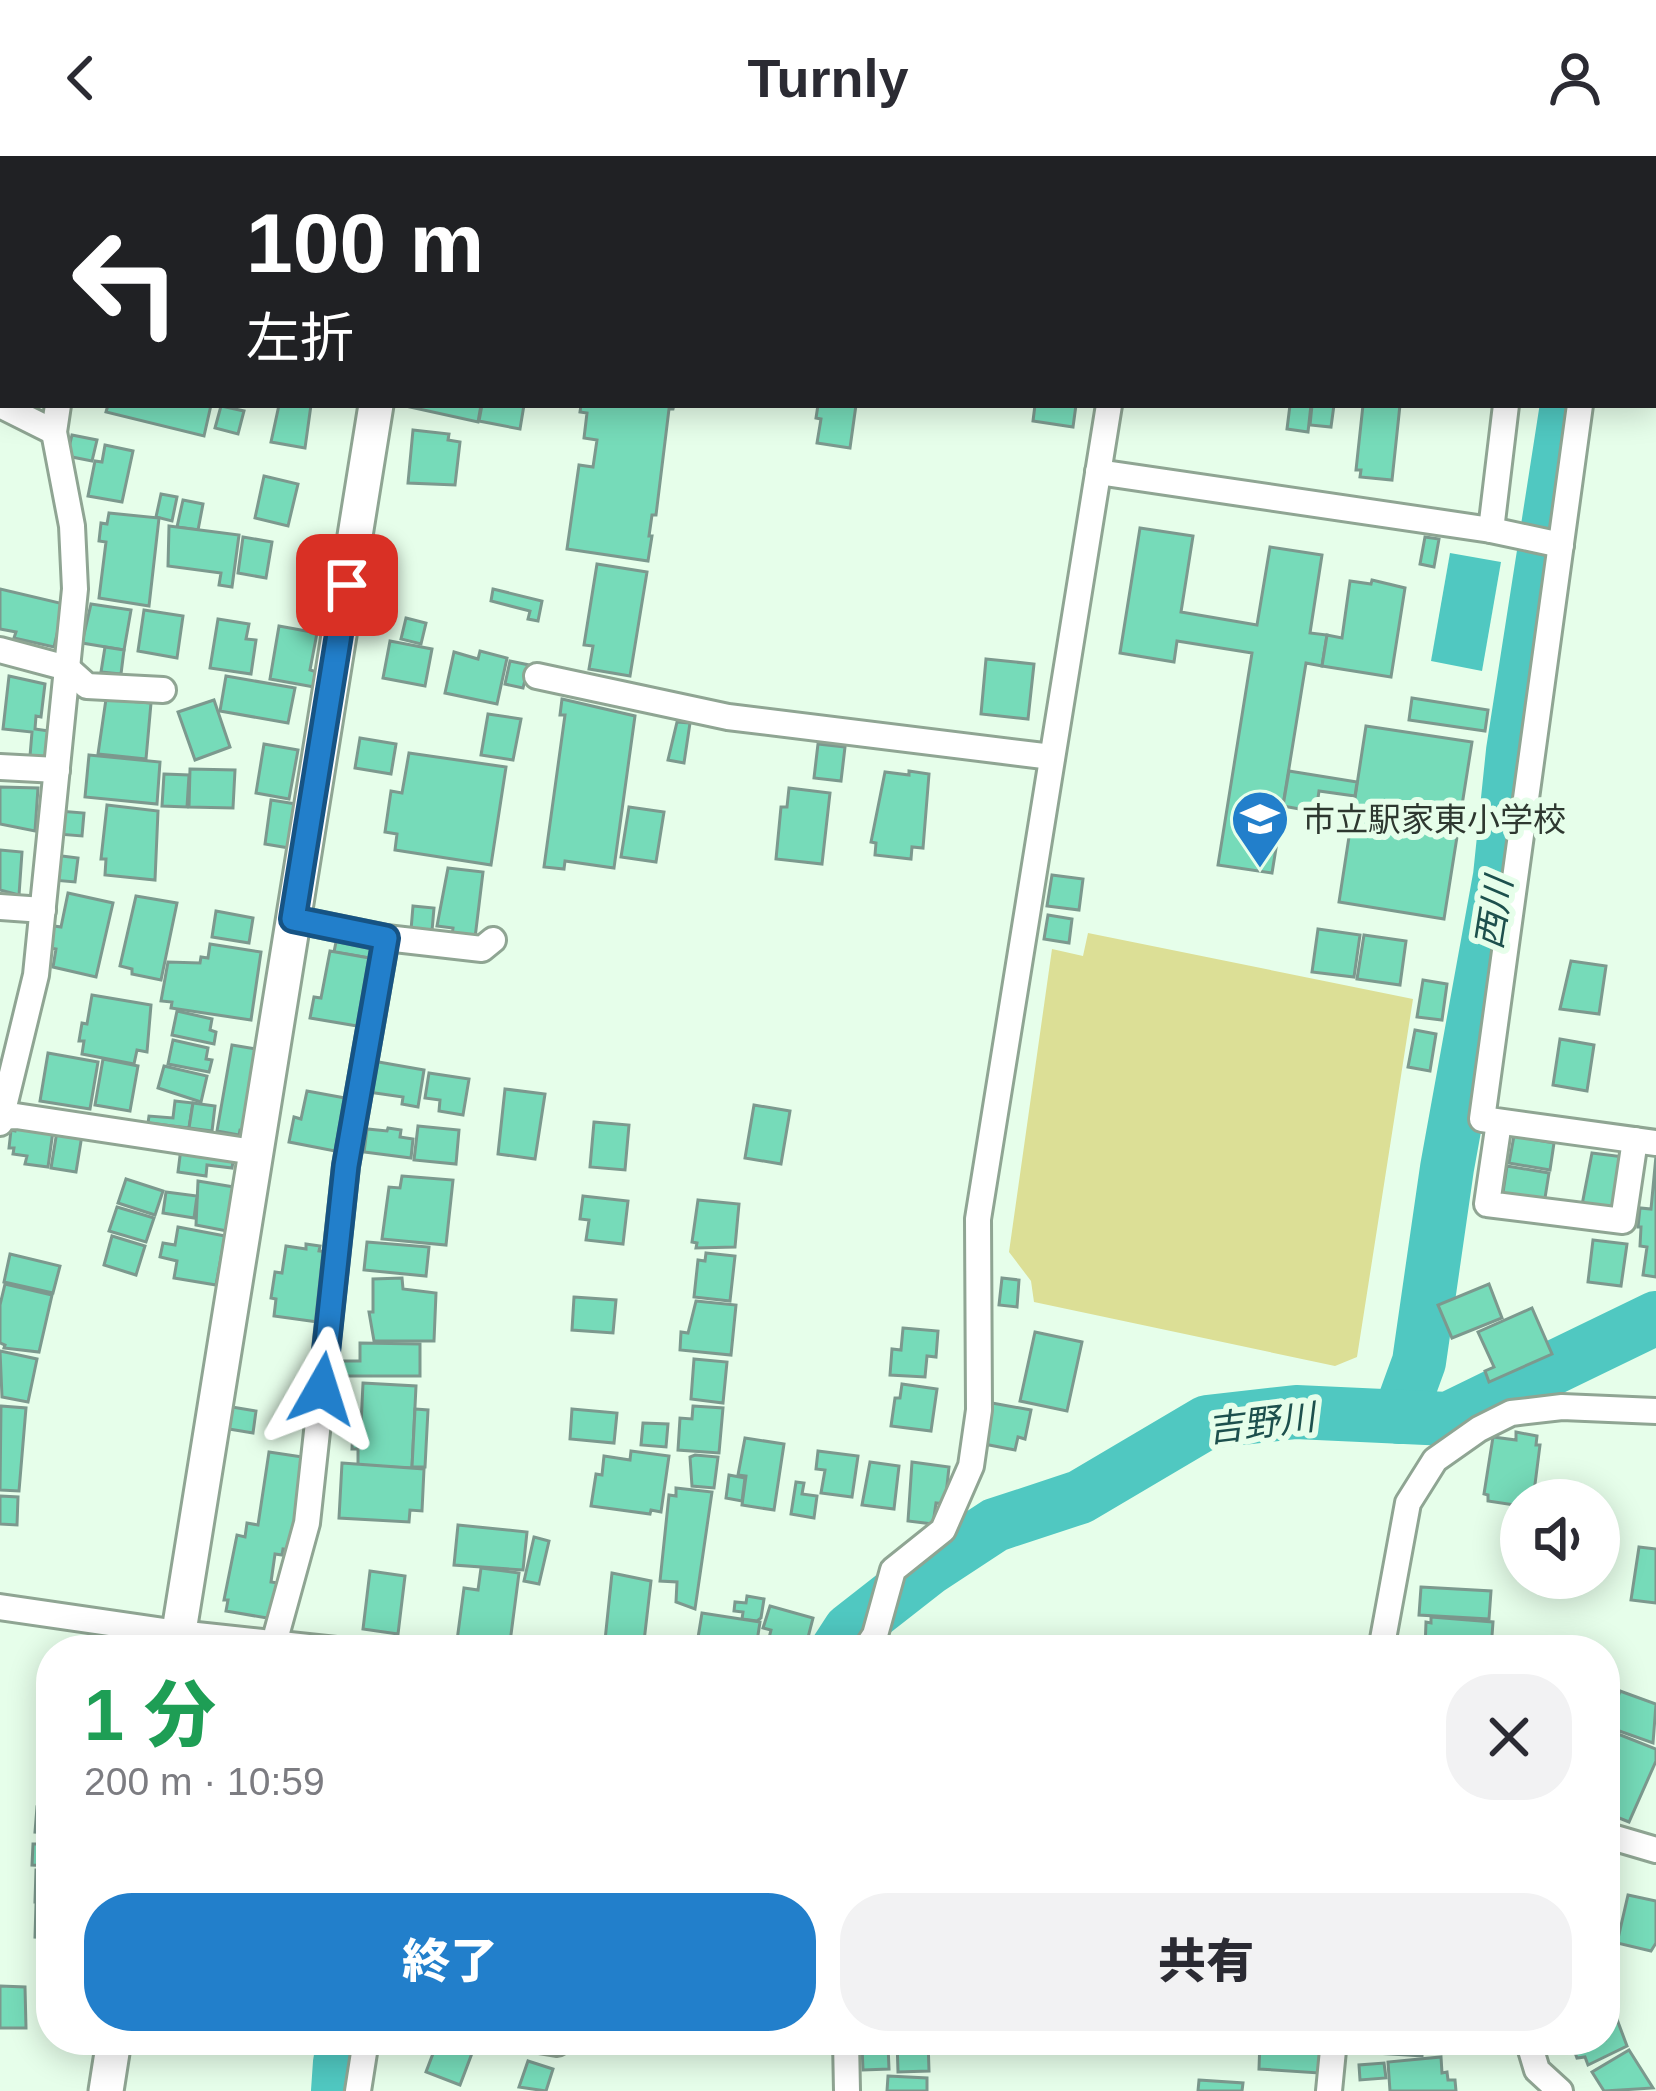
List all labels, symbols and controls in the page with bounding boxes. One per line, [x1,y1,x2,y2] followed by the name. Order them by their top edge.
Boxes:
[48,45,114,111] icon: back
[1542,45,1608,111] icon: person
[748,48,909,108] text: Turnly
[246,196,484,290] text: 100 m
[48,204,204,360] icon: left
[246,308,354,368] text: 左折
[296,534,398,636] pin
[314,552,380,618] icon: arrive
[1229,788,1291,870] school or university icon: 市立駅家東小学校
[1302,801,1566,838] place label: 市立駅家東小学校
[1468,870,1521,952] water label: 西川
[259,1326,385,1452] position arrow
[1205,1396,1321,1450] water label: 吉野川
[1500,1479,1620,1599] map controls
[1500,1479,1620,1599] button: sound
[1446,1674,1572,1800] button: close
[84,1675,216,1755] text: 1 分
[84,1760,325,1803] text: 200 m · 10:59
[84,1893,816,2031] button: 終了
[840,1893,1572,2031] button: 共有

